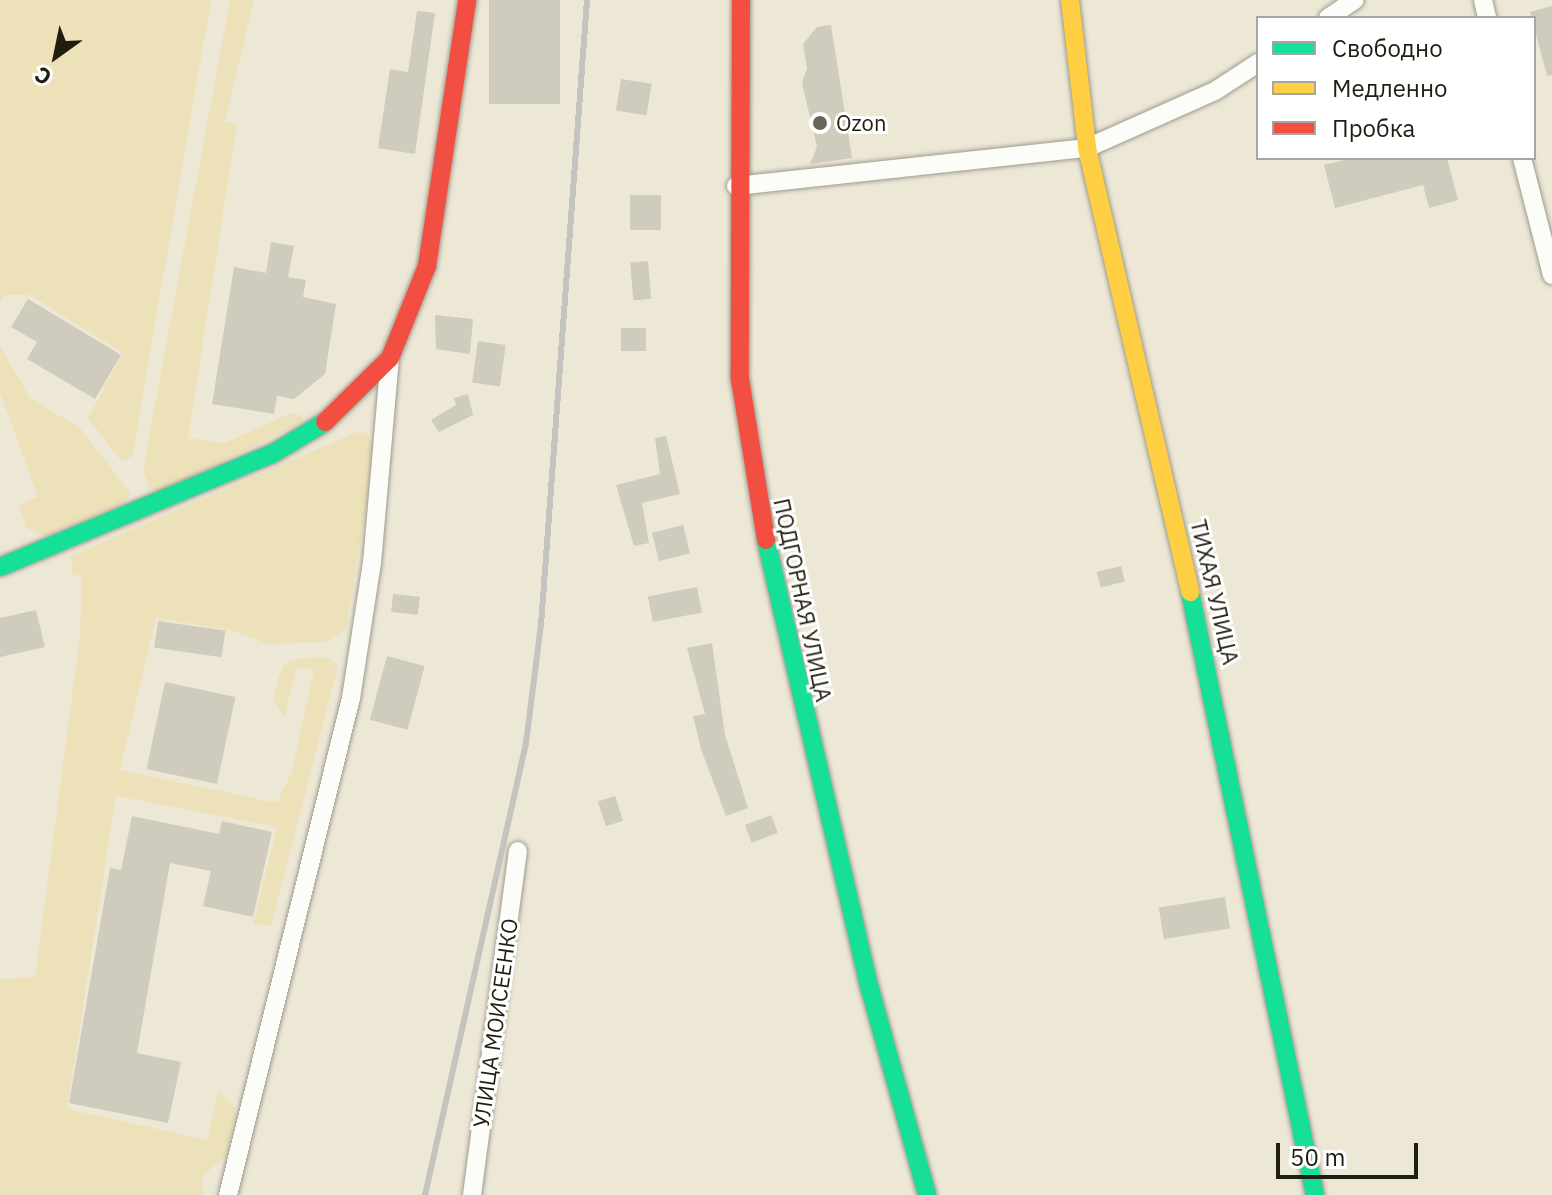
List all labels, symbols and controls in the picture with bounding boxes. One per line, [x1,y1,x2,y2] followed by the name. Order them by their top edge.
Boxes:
[16,16,96,96] north arrow
[1256,16,1536,160] legend
[1332,32,1443,64] text: Свободно
[29,60,57,93] text: С
[1332,72,1448,104] text: Медленно
[836,110,886,136] place label: Ozon
[1332,112,1415,144] text: Пробка
[811,114,829,132] marker: Ozon
[769,496,837,704] street label: ПОДГОРНАЯ УЛИЦА
[1186,517,1244,667] street label: ТИХАЯ УЛИЦА
[467,917,523,1129] street label: УЛИЦА МОИСЕЕНКО
[1280,1127,1422,1177] scale bar
[1290,1141,1345,1173] text: 50 m

